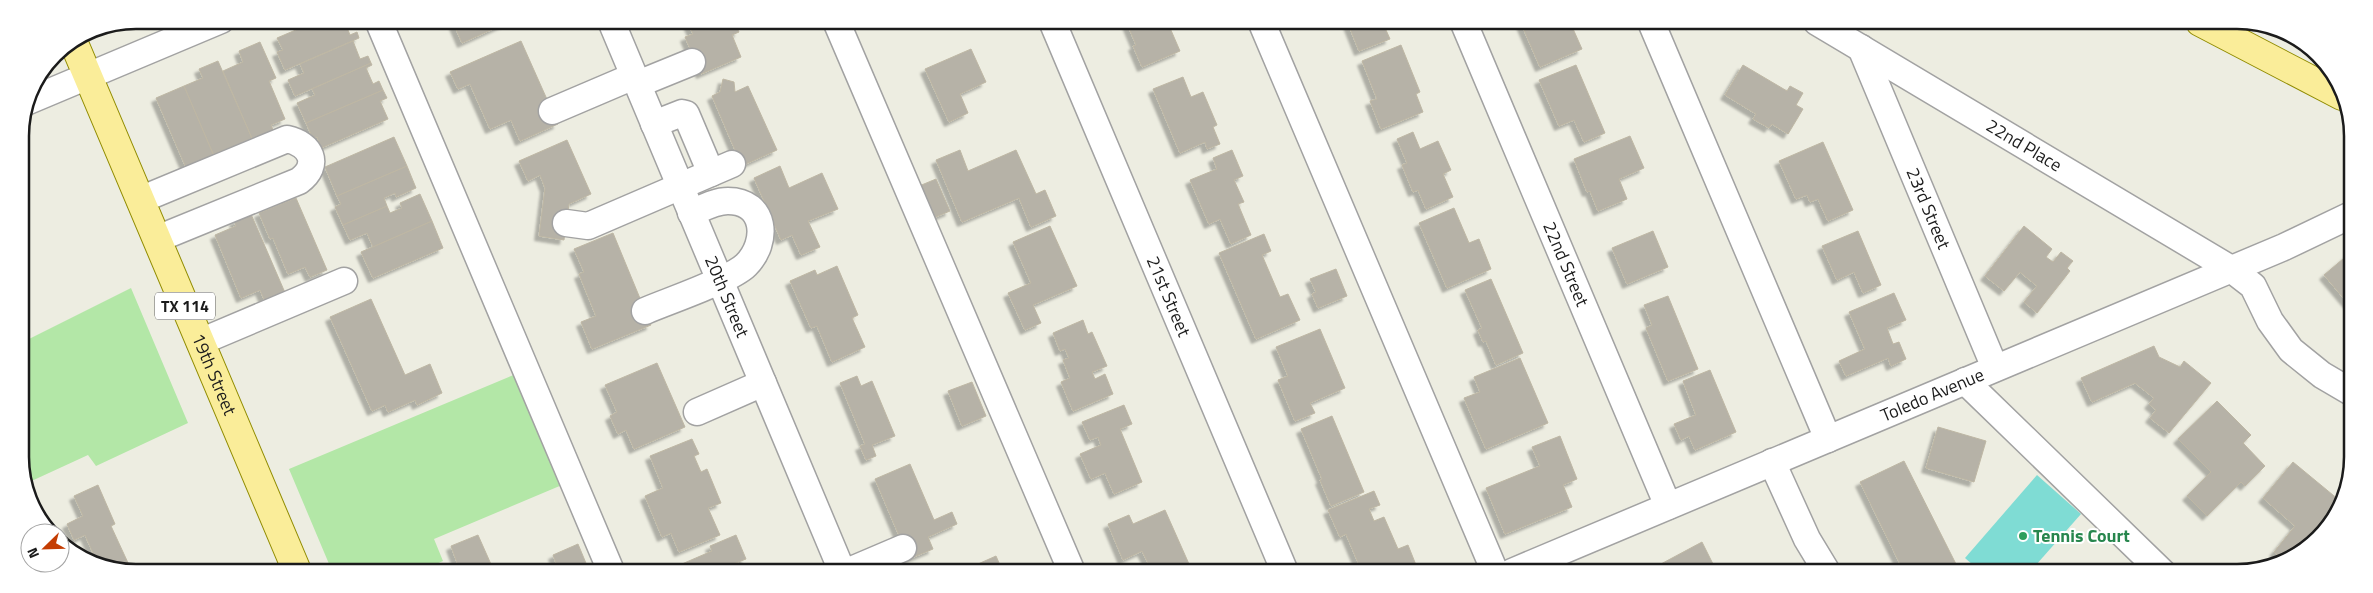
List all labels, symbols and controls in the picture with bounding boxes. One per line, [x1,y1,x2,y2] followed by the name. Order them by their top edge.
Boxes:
[1981,112,2067,178] street label: 22nd Place
[1900,163,1958,254] street label: 23rd Street
[1536,217,1596,311] street label: 22nd Street
[698,251,757,342] street label: 20th Street
[1140,252,1198,341] street label: 21st Street
[155,292,215,320] road number: TX 114
[185,329,244,420] street label: 19th Street
[1876,361,1988,428] street label: Toledo Avenue
[2033,522,2130,549] place label: Tennis Court
[20,523,70,573] north arrow
[2017,530,2029,542] marker: Tennis Court
[21,545,44,562] text: N

